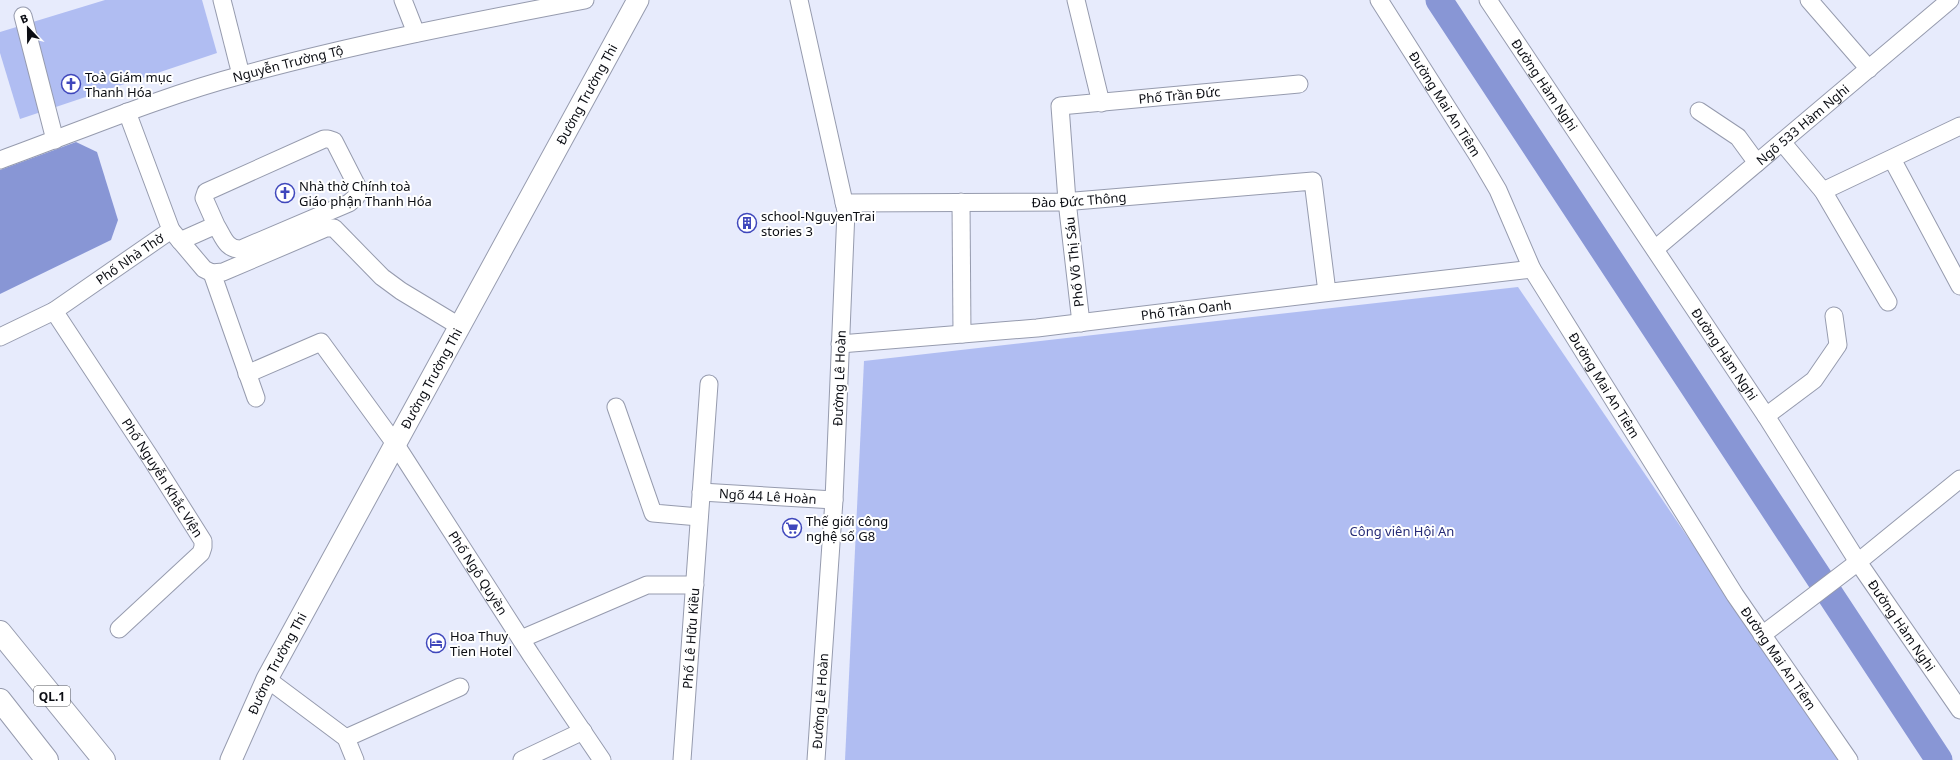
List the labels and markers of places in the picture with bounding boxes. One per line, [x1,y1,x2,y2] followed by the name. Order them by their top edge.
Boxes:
[85,68,172,101] place label: Toà Giám mục Thanh Hóa
[60,73,82,95] church icon: Toà Giám mục Thanh Hóa
[299,177,432,210] place label: Nhà thờ Chính toà Giáo phận Thanh Hóa
[274,182,296,204] church icon: Nhà thờ Chính toà Giáo phận Thanh Hóa
[761,207,875,240] place label: school-NguyenTrai stories 3
[736,212,758,234] building icon: school-NguyenTrai stories 3
[806,512,888,545] place label: Thế giới công nghệ số G8
[781,517,803,539] supermarket icon: Thế giới công nghệ số G8
[450,627,512,660] place label: Hoa Thuy Tien Hotel
[425,632,447,654] hotel icon: Hoa Thuy Tien Hotel

